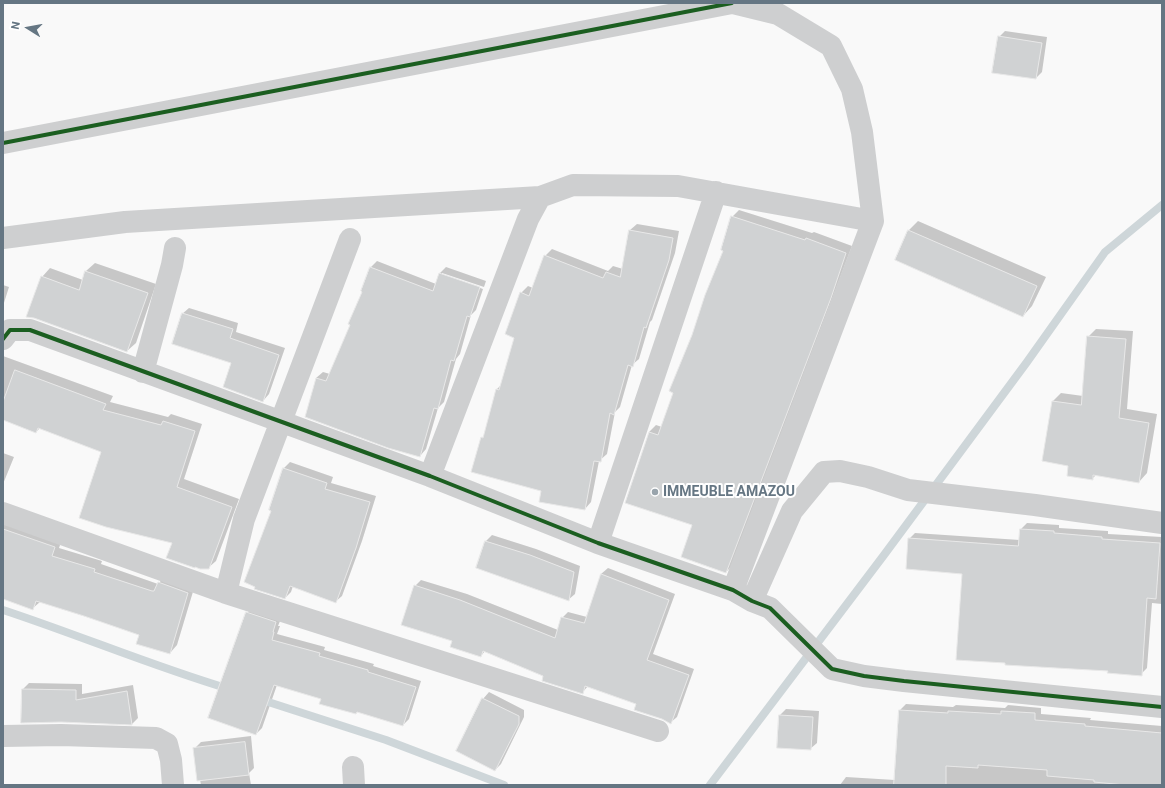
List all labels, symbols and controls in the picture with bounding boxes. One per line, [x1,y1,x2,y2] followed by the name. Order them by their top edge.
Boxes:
[8,8,48,48] north arrow
[9,21,23,31] text: N
[663,484,795,500] place label: IMMEUBLE AMAZOU
[650,487,660,497] marker: IMMEUBLE AMAZOU

